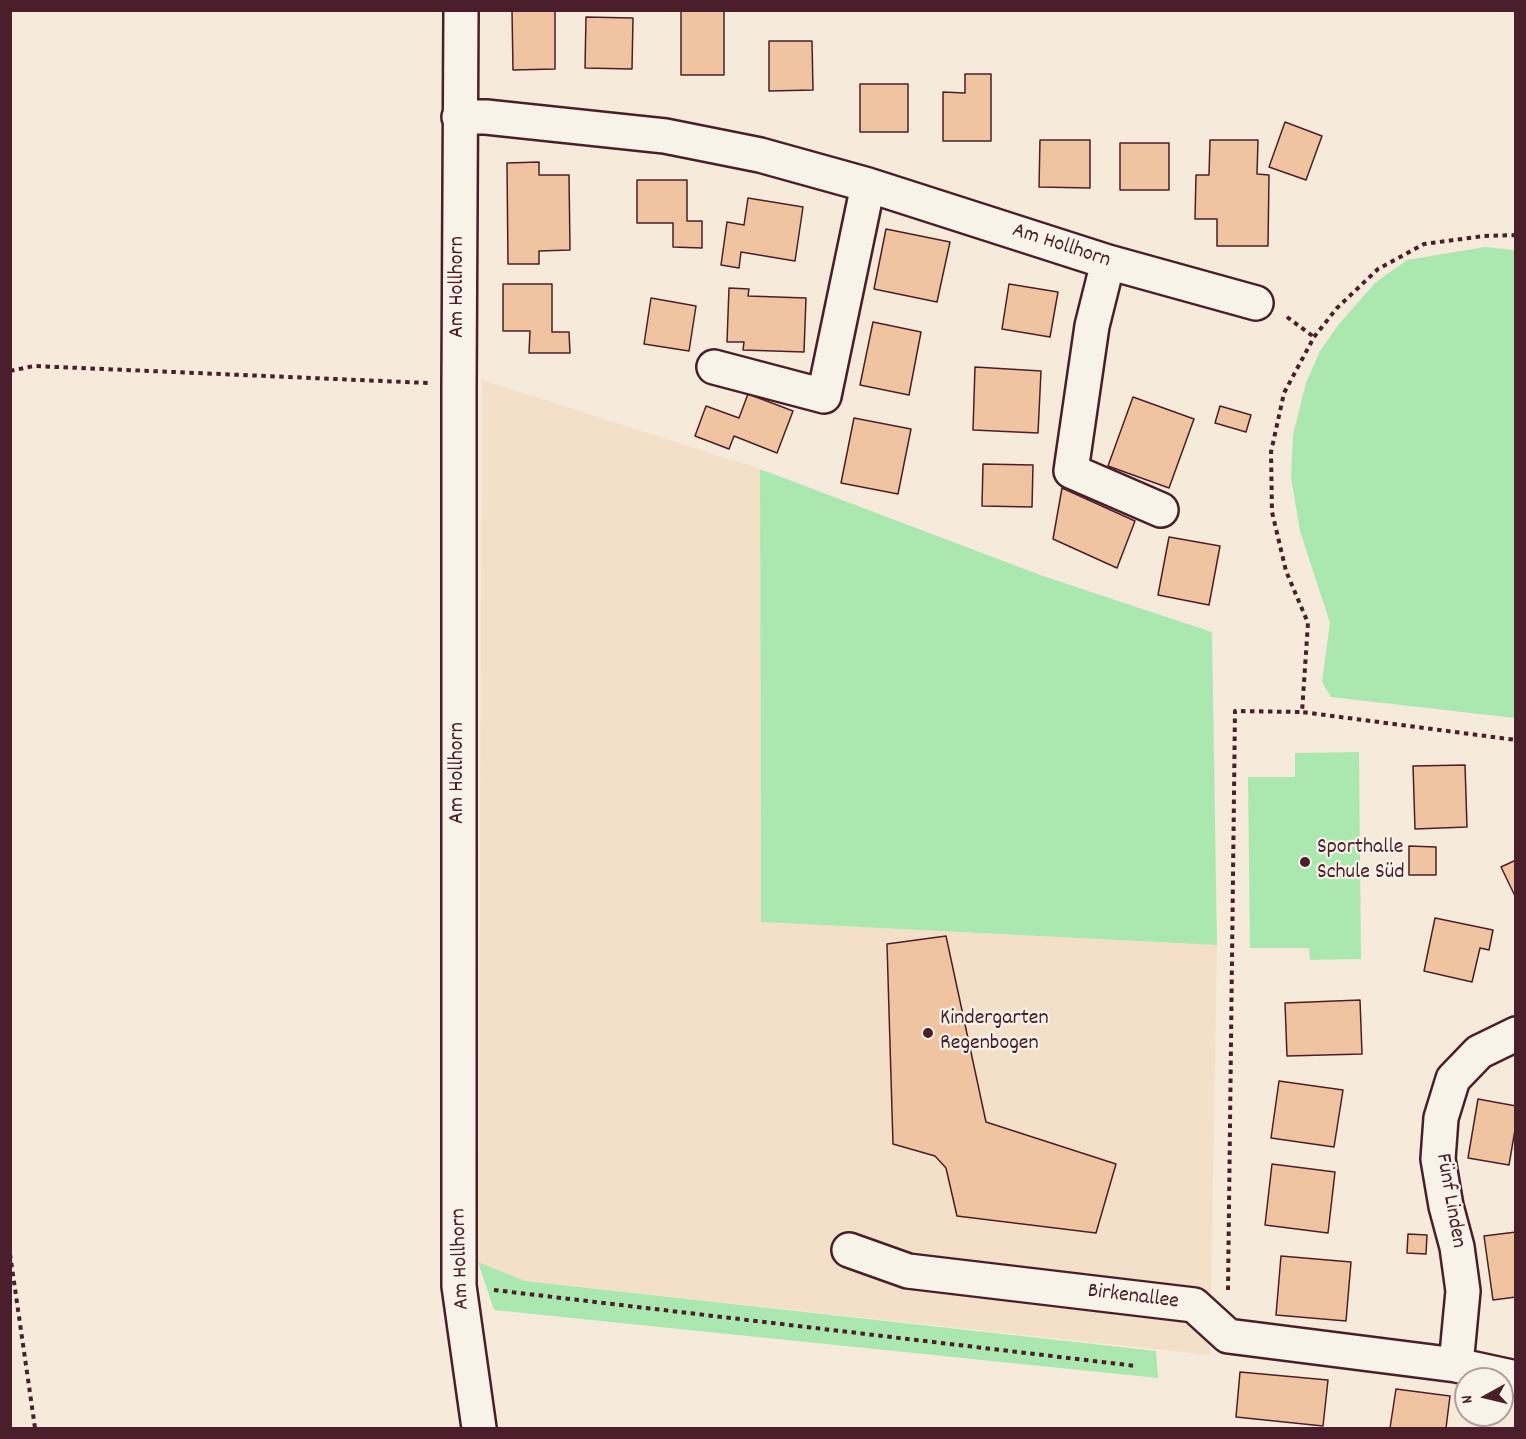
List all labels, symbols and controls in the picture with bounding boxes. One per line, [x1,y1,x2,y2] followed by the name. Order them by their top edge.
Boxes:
[1008,219,1114,275] street label: Am Hollhorn
[446,236,472,338] street label: Am Hollhorn
[446,722,472,824] street label: Am Hollhorn
[1317,836,1405,888] place label: Sporthalle Schule Süd
[1298,855,1312,869] marker: Sporthalle Schule Süd
[940,1007,1049,1058] place label: Kindergarten Regenbogen
[921,1026,935,1040] marker: Kindergarten Regenbogen
[1428,1152,1470,1250] street label: Fünf Linden
[447,1208,477,1310] street label: Am Hollhorn
[1086,1279,1180,1317] street label: Birkenallee
[1454,1367,1514,1427] north arrow
[1456,1394,1480,1405] text: N

